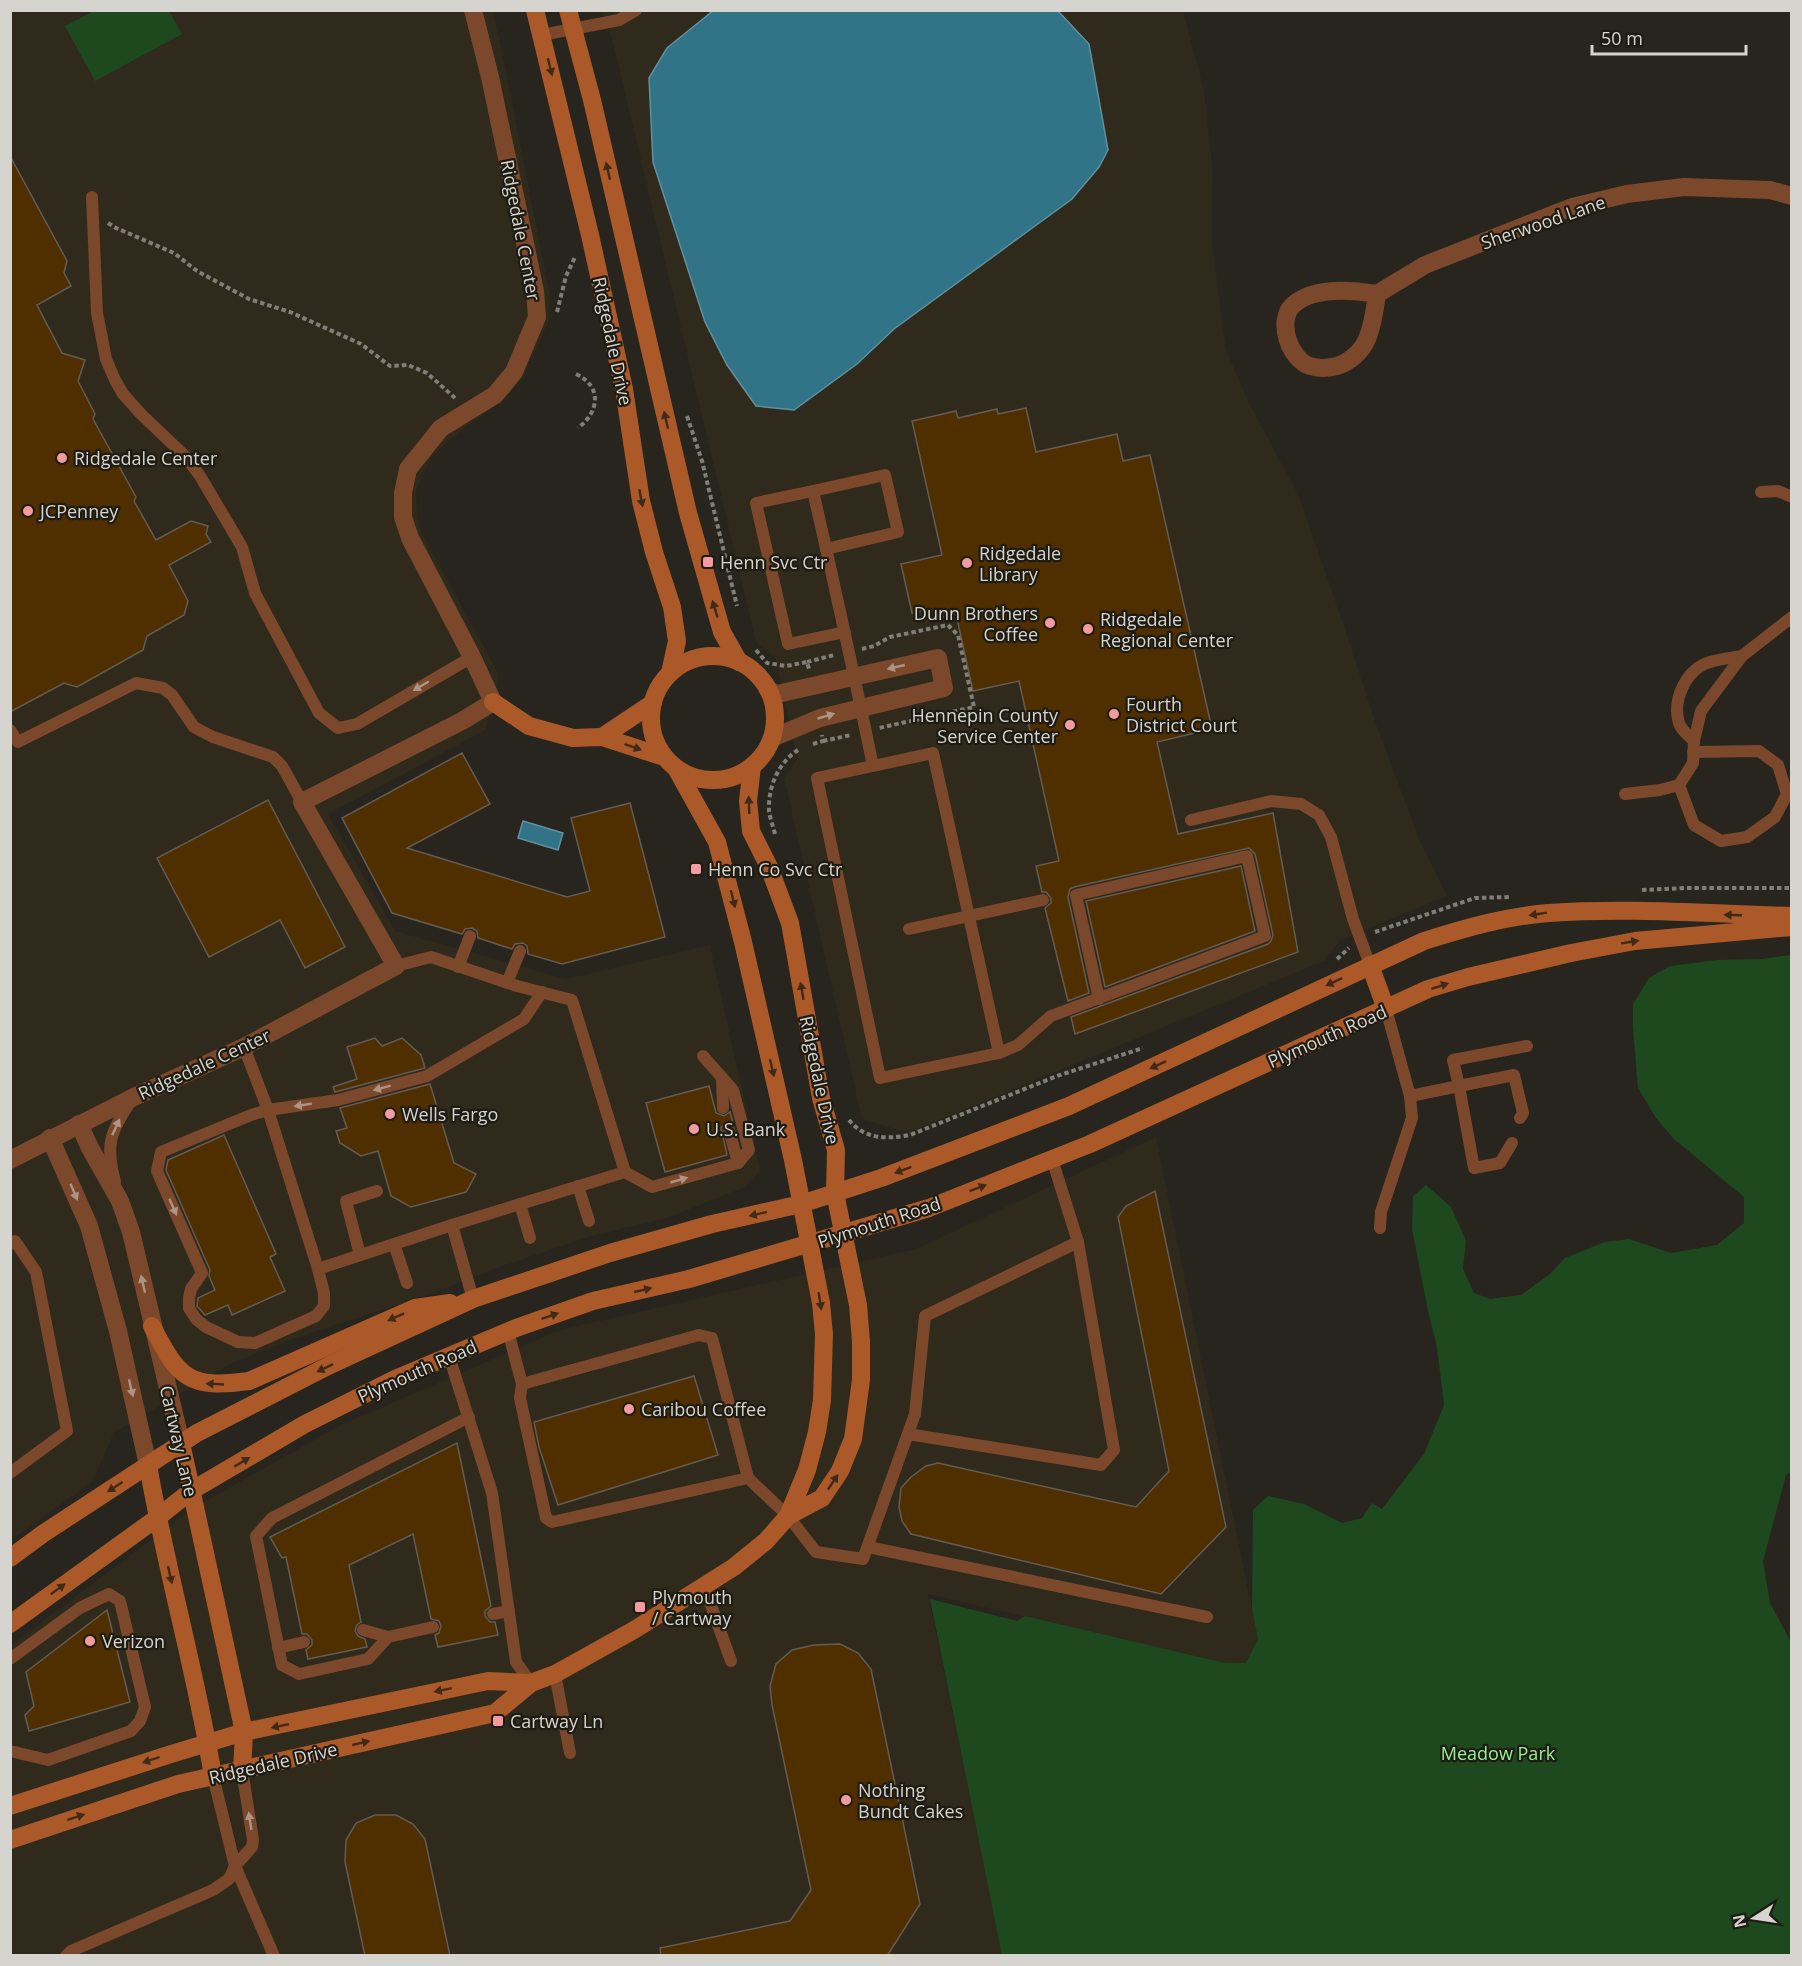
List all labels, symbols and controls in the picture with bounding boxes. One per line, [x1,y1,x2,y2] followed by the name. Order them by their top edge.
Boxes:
[1592,18,1746,56] scale bar
[1601,26,1643,50] text: 50 m
[545,58,555,76] one-way arrow
[496,157,547,303] street label: Ridgedale Center
[603,162,613,180] one-way arrow
[1478,189,1608,255] street label: Sherwood Lane
[588,274,638,408] street label: Ridgedale Drive
[660,411,670,429] one-way arrow
[74,446,218,470] place label: Ridgedale Center
[55,451,69,465] marker: Ridgedale Center
[637,489,646,508] one-way arrow
[38,499,119,523] place label: JCPenney
[21,504,35,518] marker: JCPenney
[979,541,1061,586] place label: Ridgedale Library
[720,550,828,574] place label: Henn Svc Ctr
[701,555,715,569] marker: Henn Svc Ctr
[960,556,974,570] marker: Ridgedale Library
[710,600,719,618] one-way arrow
[914,601,1038,646] place label: Dunn Brothers Coffee
[1100,607,1234,652] place label: Ridgedale Regional Center
[1043,616,1057,630] marker: Dunn Brothers Coffee
[1081,622,1095,636] marker: Ridgedale Regional Center
[887,663,905,673] one-way arrow
[413,681,429,692] one-way arrow
[1126,692,1237,737] place label: Fourth District Court
[911,703,1059,748] place label: Hennepin County Service Center
[1107,707,1121,721] marker: Fourth District Court
[817,711,835,720] one-way arrow
[1063,718,1077,732] marker: Hennepin County Service Center
[624,743,642,752] one-way arrow
[744,796,754,815] one-way arrow
[708,857,843,881] place label: Henn Co Svc Ctr
[689,862,703,876] marker: Henn Co Svc Ctr
[728,890,738,909] one-way arrow
[1529,910,1548,919] one-way arrow
[1724,910,1743,919] one-way arrow
[1620,938,1639,947] one-way arrow
[1326,977,1343,986] one-way arrow
[1431,980,1449,990] one-way arrow
[797,981,806,1000] one-way arrow
[1264,999,1390,1073] street label: Plymouth Road
[795,1013,845,1147] street label: Ridgedale Drive
[134,1023,275,1105] street label: Ridgedale Center
[768,1059,777,1078] one-way arrow
[1150,1061,1167,1070] one-way arrow
[373,1083,391,1093] one-way arrow
[293,1101,312,1110] one-way arrow
[402,1102,498,1126] place label: Wells Fargo
[383,1107,397,1121] marker: Wells Fargo
[706,1117,786,1141] place label: U.S. Bank
[111,1118,120,1135] one-way arrow
[687,1122,701,1136] marker: U.S. Bank
[893,1165,911,1175] one-way arrow
[670,1175,688,1184] one-way arrow
[969,1182,987,1192] one-way arrow
[69,1183,79,1201] one-way arrow
[814,1191,944,1253] street label: Plymouth Road
[169,1198,178,1216] one-way arrow
[749,1209,767,1219] one-way arrow
[137,1274,147,1293] one-way arrow
[633,1284,652,1294] one-way arrow
[816,1292,825,1311] one-way arrow
[541,1311,559,1320] one-way arrow
[387,1312,404,1321] one-way arrow
[354,1334,480,1408] street label: Plymouth Road
[316,1363,333,1373] one-way arrow
[126,1379,136,1397] one-way arrow
[205,1379,224,1388] one-way arrow
[155,1383,203,1499] street label: Cartway Lane
[641,1397,766,1421] place label: Caribou Coffee
[622,1402,636,1416] marker: Caribou Coffee
[234,1457,250,1468] one-way arrow
[827,1474,839,1490] one-way arrow
[107,1481,123,1492] one-way arrow
[166,1566,175,1585] one-way arrow
[50,1584,65,1596] one-way arrow
[652,1585,732,1630] place label: Plymouth / Cartway
[633,1600,647,1614] marker: Plymouth / Cartway
[102,1629,165,1653] place label: Verizon
[83,1634,97,1648] marker: Verizon
[434,1686,452,1696] one-way arrow
[510,1709,603,1733] place label: Cartway Ln
[491,1714,505,1728] marker: Cartway Ln
[270,1722,289,1731] one-way arrow
[207,1737,339,1789] street label: Ridgedale Drive
[351,1738,370,1748] one-way arrow
[1441,1741,1556,1765] park label: Meadow Park
[142,1756,160,1765] one-way arrow
[858,1778,963,1823] place label: Nothing Bundt Cakes
[839,1793,853,1807] marker: Nothing Bundt Cakes
[245,1811,254,1830] one-way arrow
[67,1812,85,1822] one-way arrow
[1724,1888,1784,1948] north arrow
[1727,1912,1751,1930] text: N

